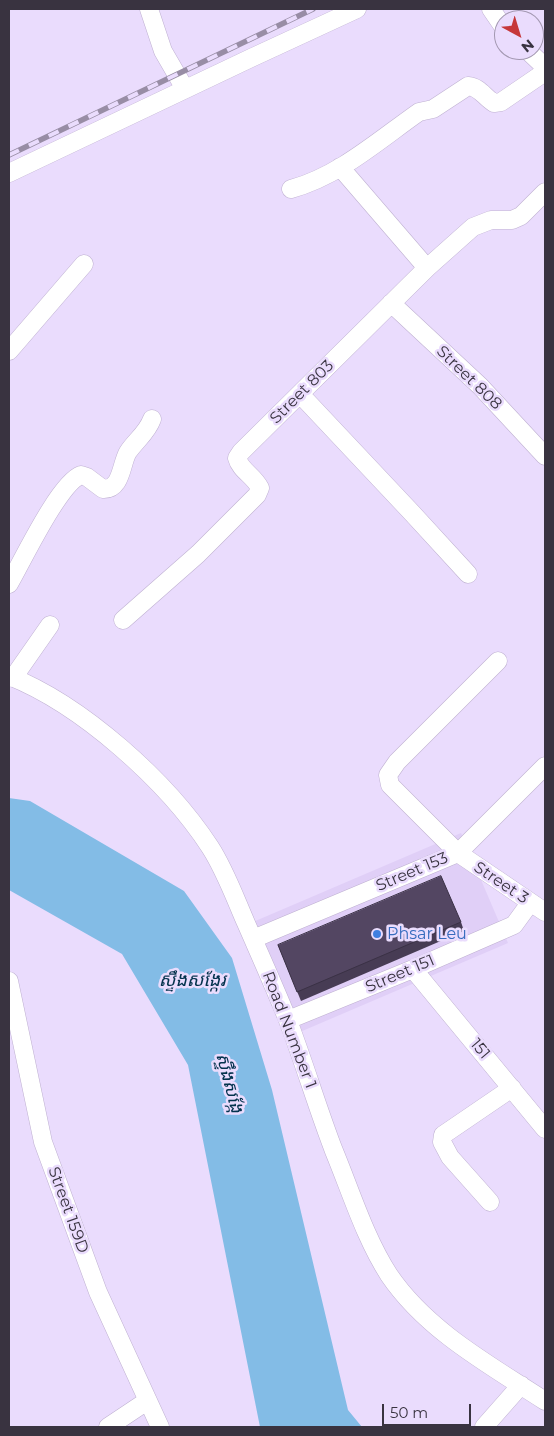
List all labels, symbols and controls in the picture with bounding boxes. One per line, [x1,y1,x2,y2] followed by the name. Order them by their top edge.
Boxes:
[494,10,544,60] north arrow
[518,35,538,56] text: N
[432,342,506,414] street label: Street 808
[266,356,338,428] street label: Street 803
[373,848,451,896] street label: Street 153
[470,858,532,908] street label: Street 3
[387,924,467,944] place label: Phsar Leu
[371,928,383,940] marker: Phsar Leu
[363,951,437,997] street label: Street 151
[258,969,320,1091] street label: Road Number 1
[159,970,225,992] water label: ស្ទឹងសង្កែរ
[466,1035,494,1063] street label: 151
[211,1051,247,1115] water label: ស្ទឹងសង្កែ
[44,1164,92,1256] street label: Street 159D
[384,1394,473,1426] scale bar
[390,1403,428,1422] text: 50 m

